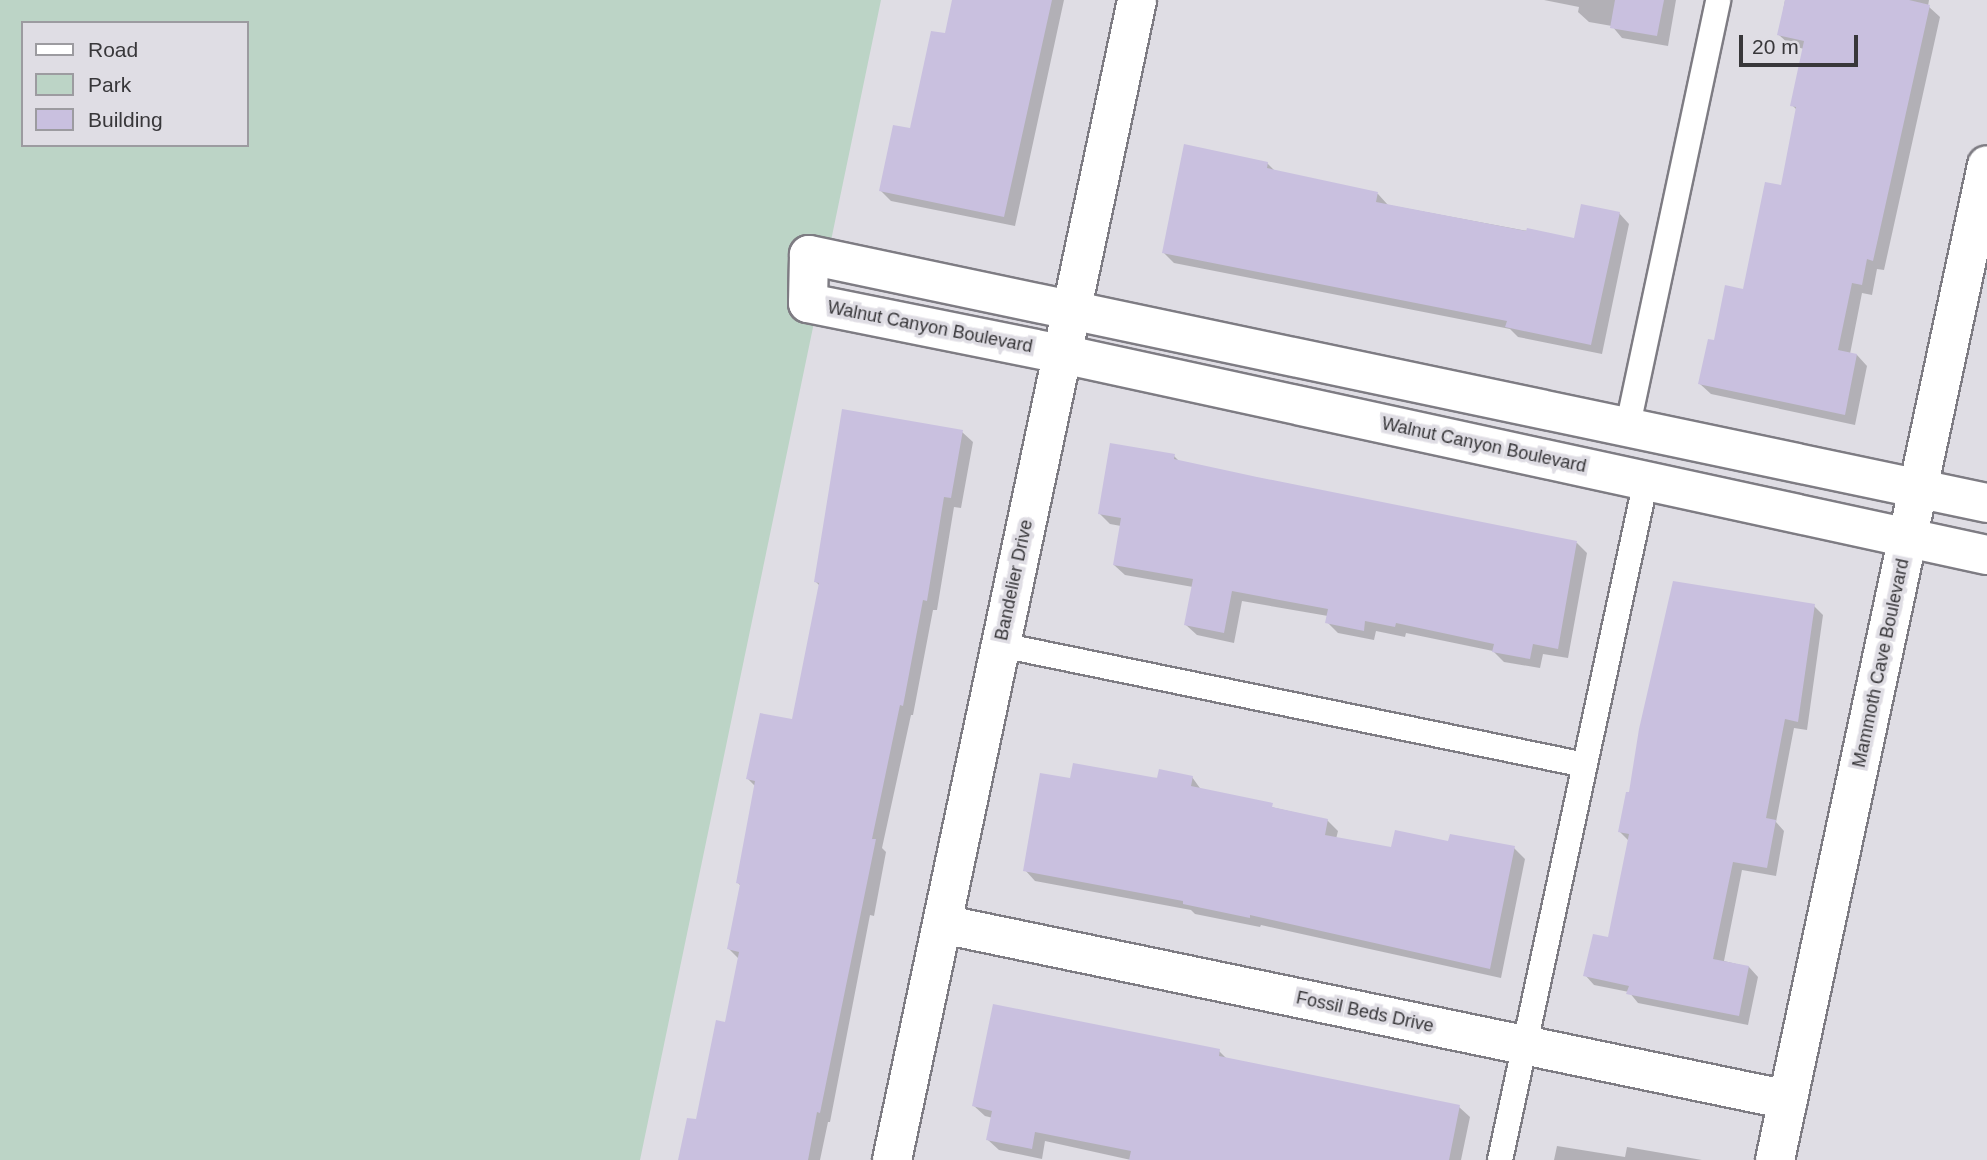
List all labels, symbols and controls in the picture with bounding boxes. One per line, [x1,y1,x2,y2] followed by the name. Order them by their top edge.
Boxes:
[21,21,248,147] legend
[1742,21,1861,65] scale bar
[1752,35,1799,58] text: 20 m
[88,38,138,61] text: Road
[88,73,131,96] text: Park
[88,108,163,131] text: Building
[826,297,1034,357] street label: Walnut Canyon Boulevard
[1380,413,1588,477] street label: Walnut Canyon Boulevard
[991,518,1037,642] street label: Bandelier Drive
[1848,557,1914,769] street label: Mammoth Cave Boulevard
[1294,987,1436,1037] street label: Fossil Beds Drive

